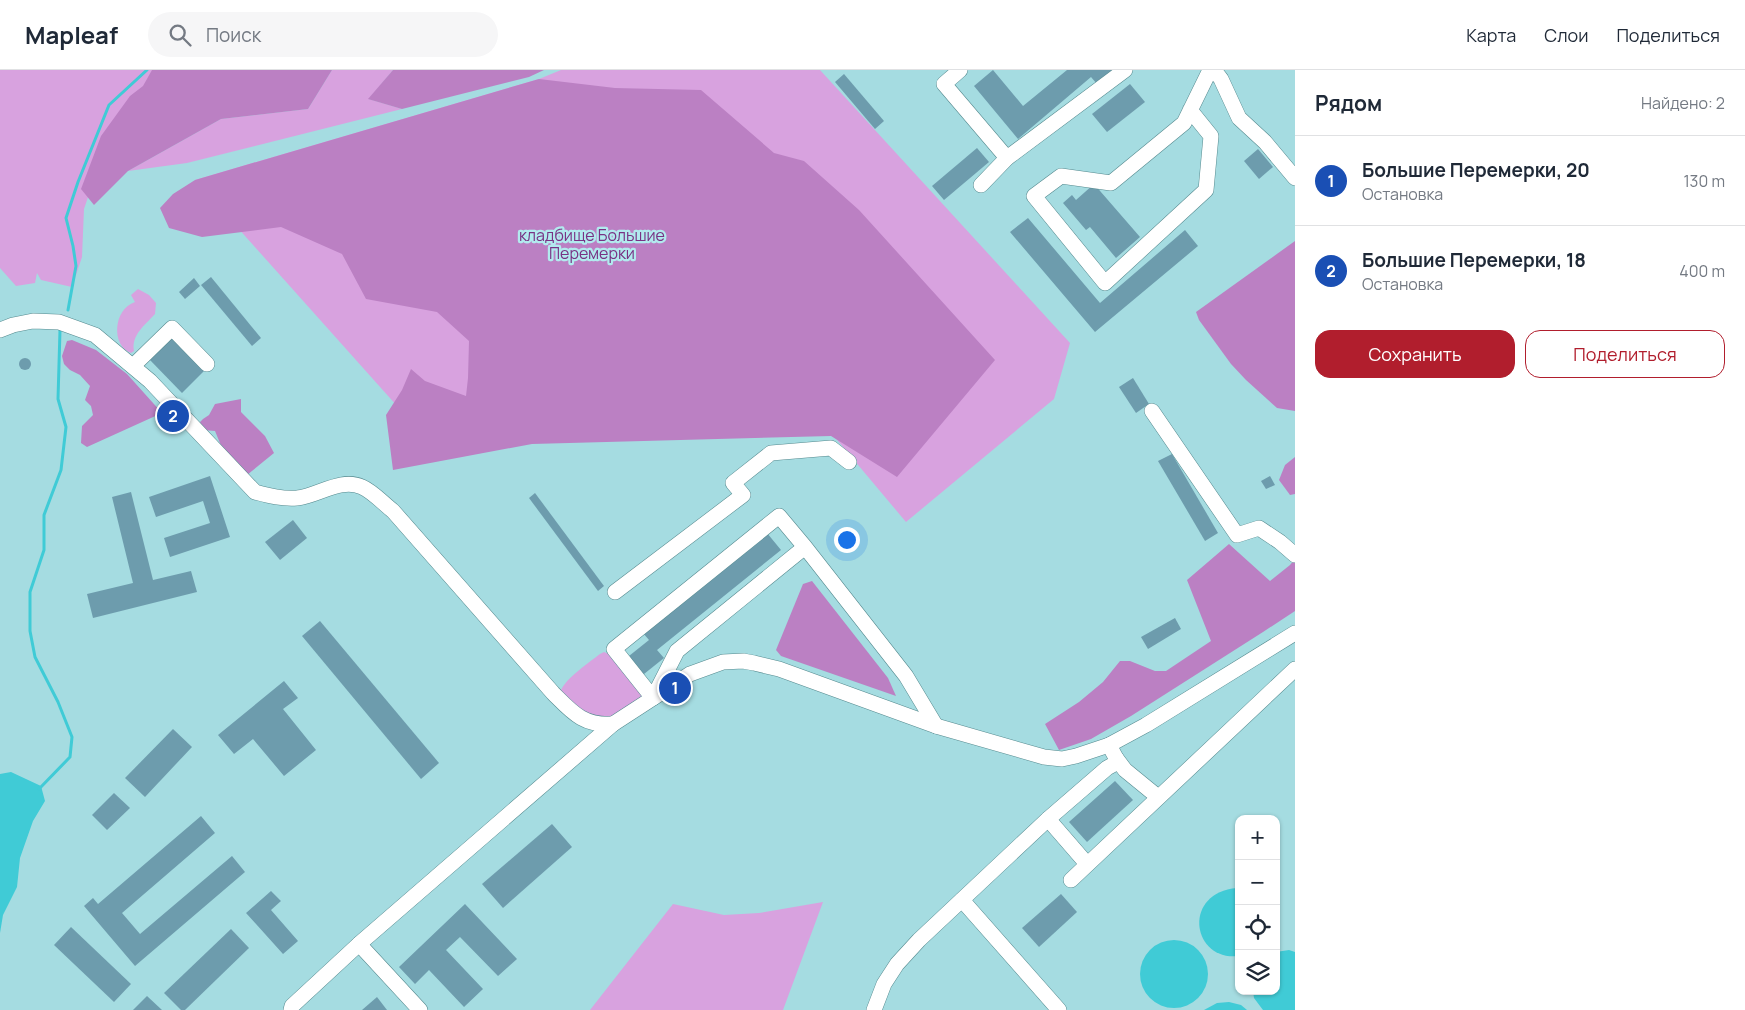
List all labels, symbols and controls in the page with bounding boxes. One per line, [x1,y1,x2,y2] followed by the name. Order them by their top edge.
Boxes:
[148,12,498,57] search box
[25,18,118,51] text: Mapleaf
[166,21,194,49] icon: search
[206,22,261,48] text: Поиск
[1466,23,1516,47] text: Карта
[1544,23,1588,47] text: Слои
[1616,23,1720,47] text: Поделиться
[1315,89,1382,117] text: Рядом
[1641,92,1725,114] text: Найдено: 2
[1362,157,1590,183] text: Большие Перемерки, 20
[1327,170,1335,192] text: 1
[1683,170,1725,192] text: 130 m
[1362,183,1443,205] text: Остановка
[519,224,665,264] park label: кладбище Большие Перемерки
[1362,247,1586,273] text: Большие Перемерки, 18
[1326,260,1336,282] text: 2
[1679,260,1725,282] text: 400 m
[1362,273,1443,295] text: Остановка
[1315,330,1515,378] button: Сохранить
[1525,330,1725,378] button: Поделиться
[157,397,189,435] pin: 2
[834,527,860,553] your location
[659,669,691,707] pin: 1
[1235,815,1280,995] map controls
[1235,815,1280,860] button: +
[1235,860,1280,905] button: −
[1235,905,1280,950] button: locate
[1235,950,1280,995] button: layers

